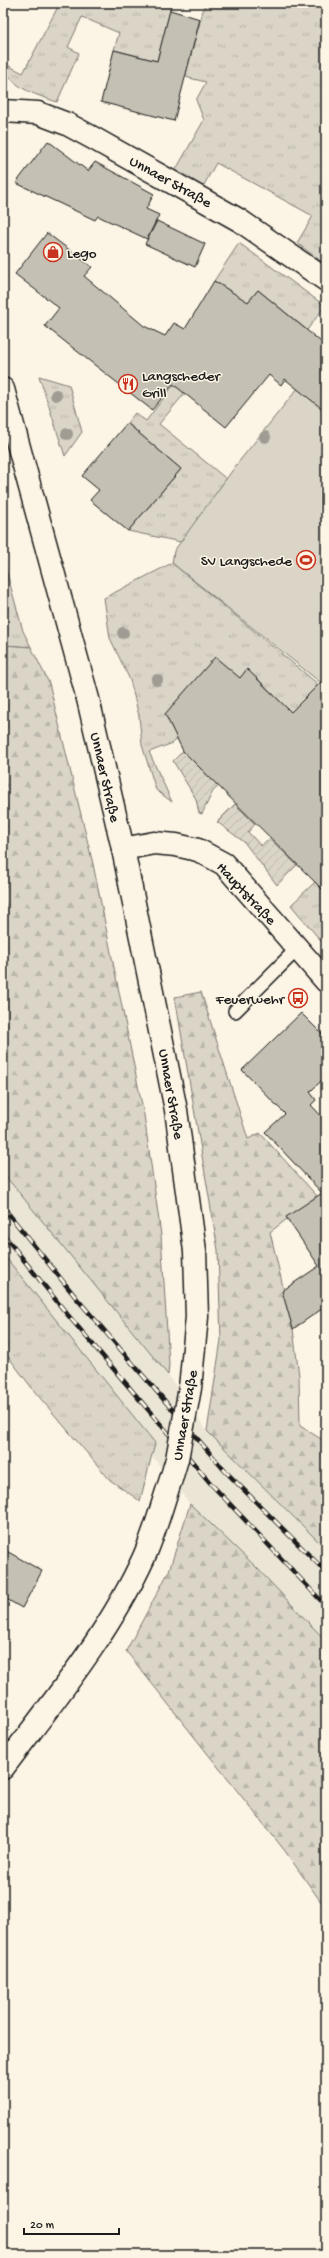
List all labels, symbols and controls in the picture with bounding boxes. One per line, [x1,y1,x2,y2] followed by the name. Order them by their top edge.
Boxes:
[126,153,215,213] street label: Unnaer Straße
[42,241,64,263] shop icon: Lego
[67,245,97,263] place label: Lego
[142,368,221,403] place label: Langscheder Grill
[117,373,139,395] restaurant icon: Langscheder Grill
[295,549,317,571] sports icon: SV Langschede
[201,553,292,571] place label: SV Langschede
[85,731,123,824] street label: Unnaer Straße
[212,859,279,930] street label: Hauptstraße
[287,987,309,1009] bus stop icon: Feuerwehr
[215,991,286,1009] place label: Feuerwehr
[153,1048,187,1141] street label: Unnaer Straße
[169,1369,203,1462] street label: Unnaer Straße
[24,2210,119,2236] scale bar
[30,2219,55,2233] text: 20 m

